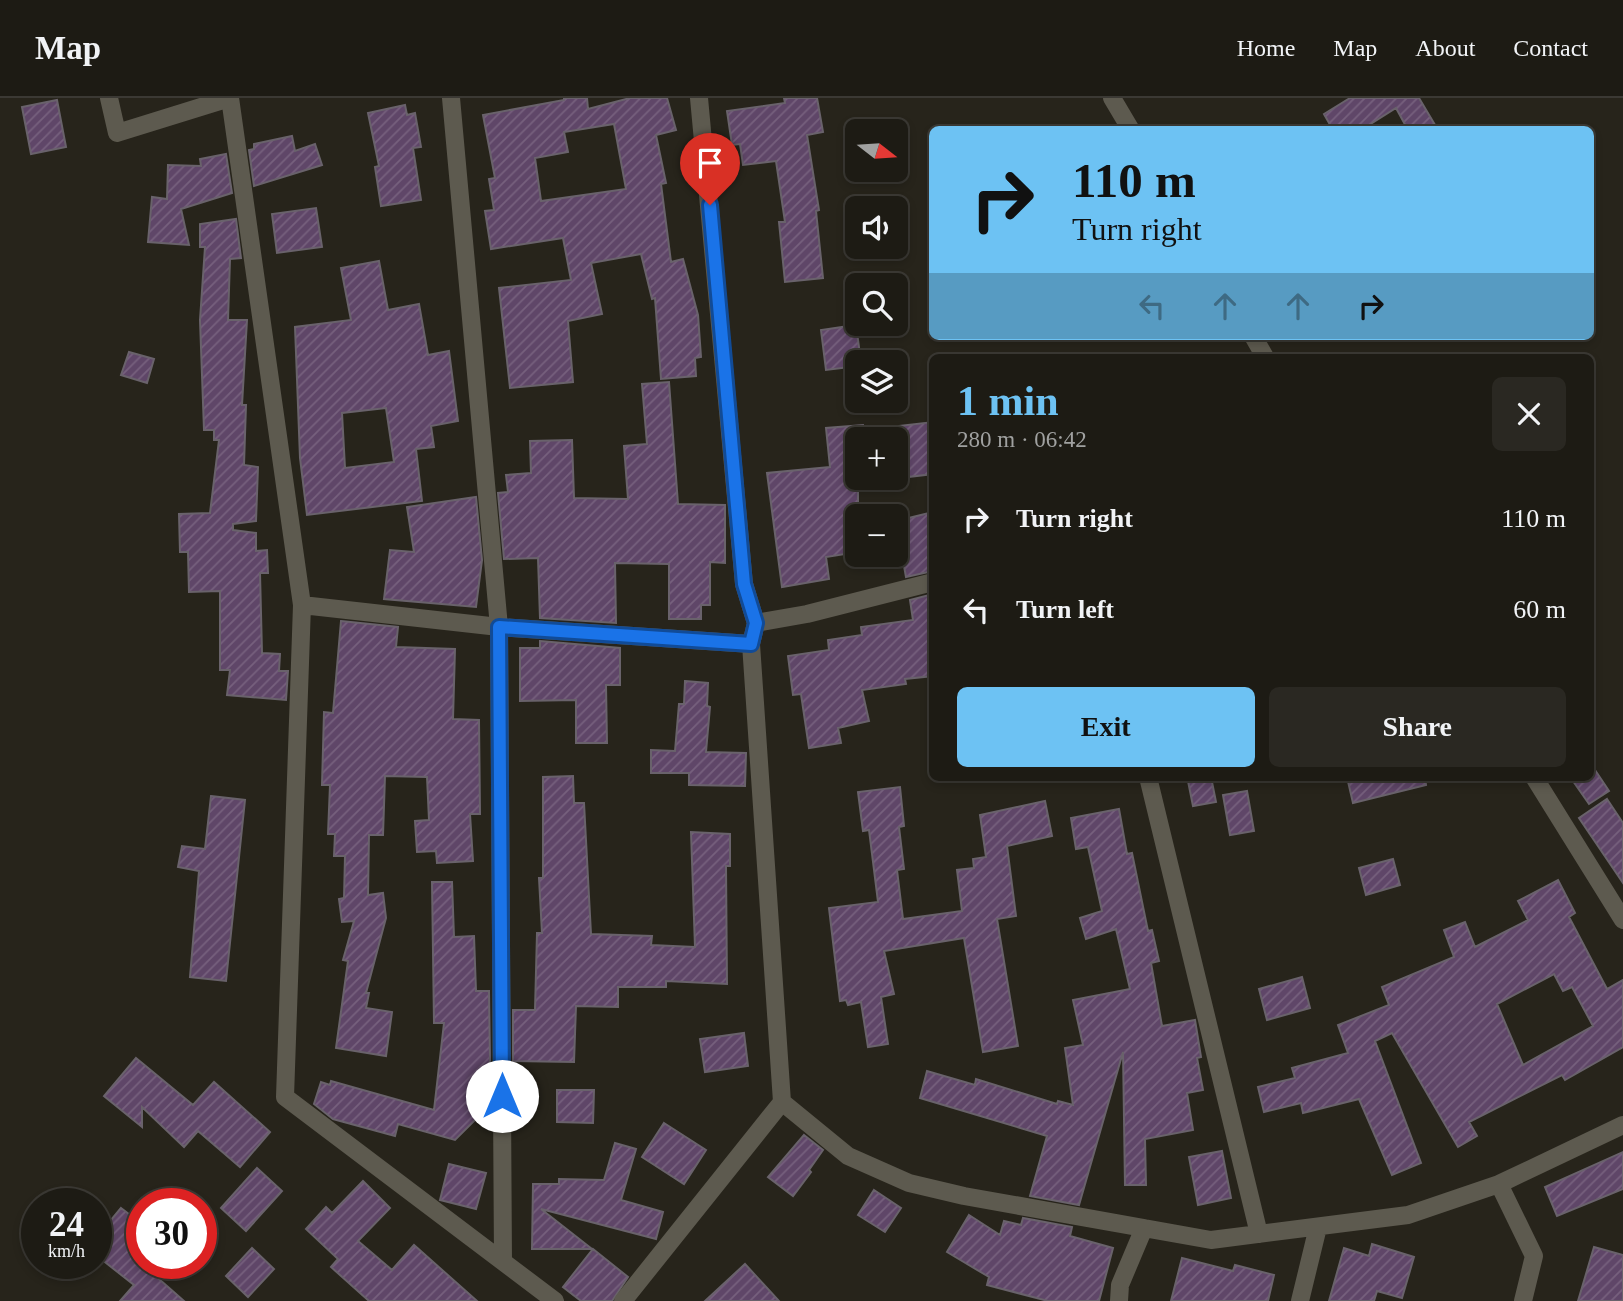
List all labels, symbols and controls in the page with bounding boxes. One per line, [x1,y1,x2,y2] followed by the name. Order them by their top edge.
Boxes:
[35,30,101,66] text: Map
[1237,35,1295,61] text: Home
[1333,35,1377,61] text: Map
[1415,35,1475,61] text: About
[1513,35,1588,61] text: Contact
[845,119,908,182] north arrow
[845,119,908,567] map controls
[680,133,740,205] pin
[691,144,729,182] icon: arrive
[1072,153,1196,208] text: 110 m
[957,154,1048,245] icon: right
[845,196,908,259] button: sound
[1072,211,1202,247] text: Turn right
[845,273,908,336] button: search
[1133,287,1171,325] icon: left
[1206,287,1244,325] icon: ahead
[1279,287,1317,325] icon: ahead
[1352,287,1390,325] icon: right
[845,350,908,413] button: layers
[1492,377,1566,451] button: close
[957,378,1059,424] text: 1 min
[845,427,908,490] button: +
[957,427,1087,452] text: 280 m · 06:42
[957,500,995,538] icon: right
[845,504,908,567] button: −
[1016,504,1133,533] text: Turn right
[1501,504,1566,533] text: 110 m
[957,591,995,629] icon: left
[1016,595,1114,624] text: Turn left
[1513,595,1566,624] text: 60 m
[957,687,1255,767] button: Exit
[1269,687,1566,767] button: Share
[465,1059,539,1133] position arrow
[126,1188,217,1279] speed limit sign: 30
[49,1205,84,1244] text: 24
[48,1241,85,1261] text: km/h

